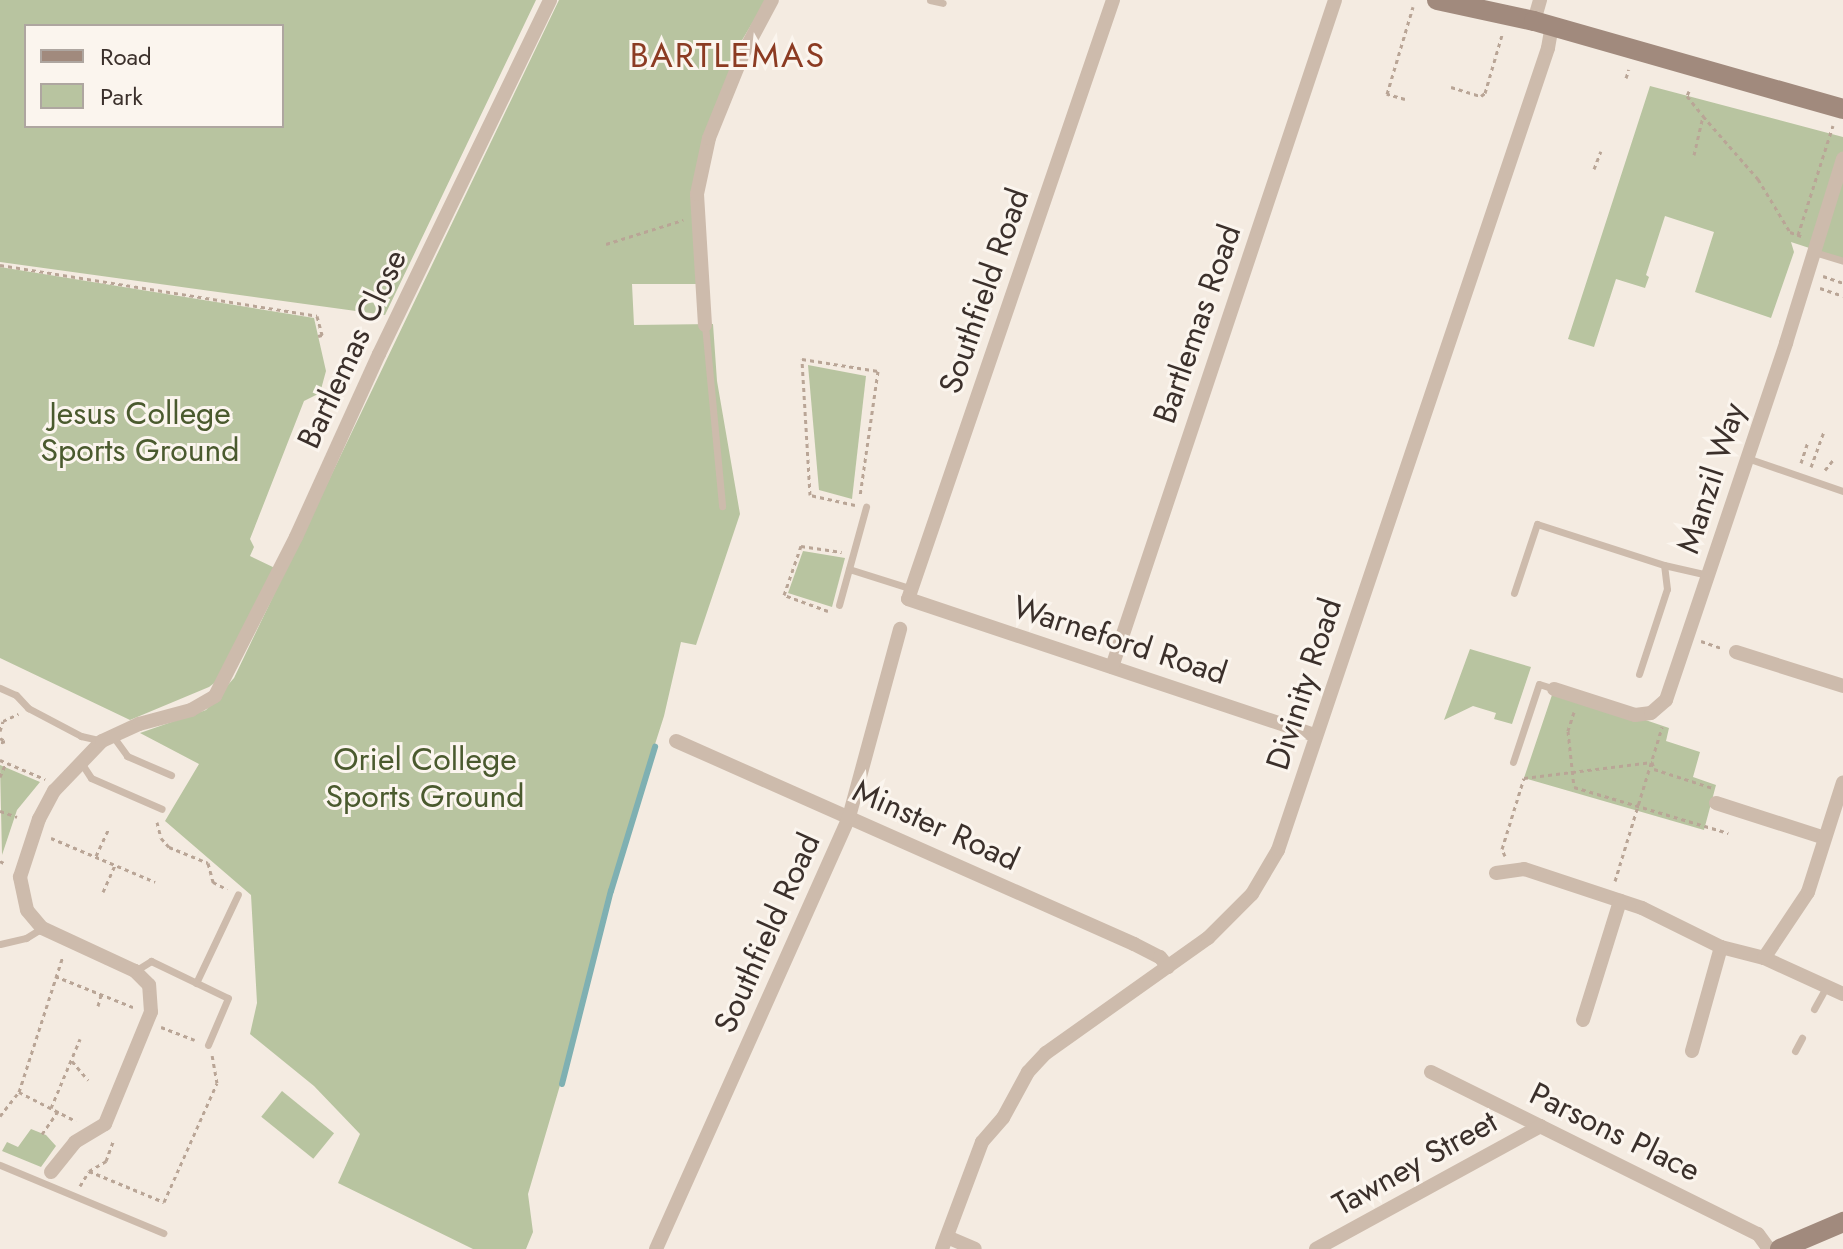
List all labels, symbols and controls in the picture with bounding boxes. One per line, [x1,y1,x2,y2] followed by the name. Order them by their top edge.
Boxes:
[24,24,284,128] legend
[630,36,826,76] district label: BARTLEMAS
[100,39,152,74] text: Road
[100,79,143,114] text: Park
[931,183,1037,399] street label: Southfield Road
[1145,220,1249,428] street label: Bartlemas Road
[289,244,415,454] street label: Bartlemas Close
[40,395,240,470] park label: Jesus College Sports Ground
[1669,398,1753,558] street label: Manzil Way
[1008,587,1232,693] street label: Warneford Road
[1258,593,1350,775] street label: Divinity Road
[325,741,525,816] park label: Oriel College Sports Ground
[847,771,1025,879] street label: Minster Road
[706,827,828,1039] street label: Southfield Road
[1524,1074,1706,1190] street label: Parsons Place
[1326,1102,1504,1224] street label: Tawney Street

